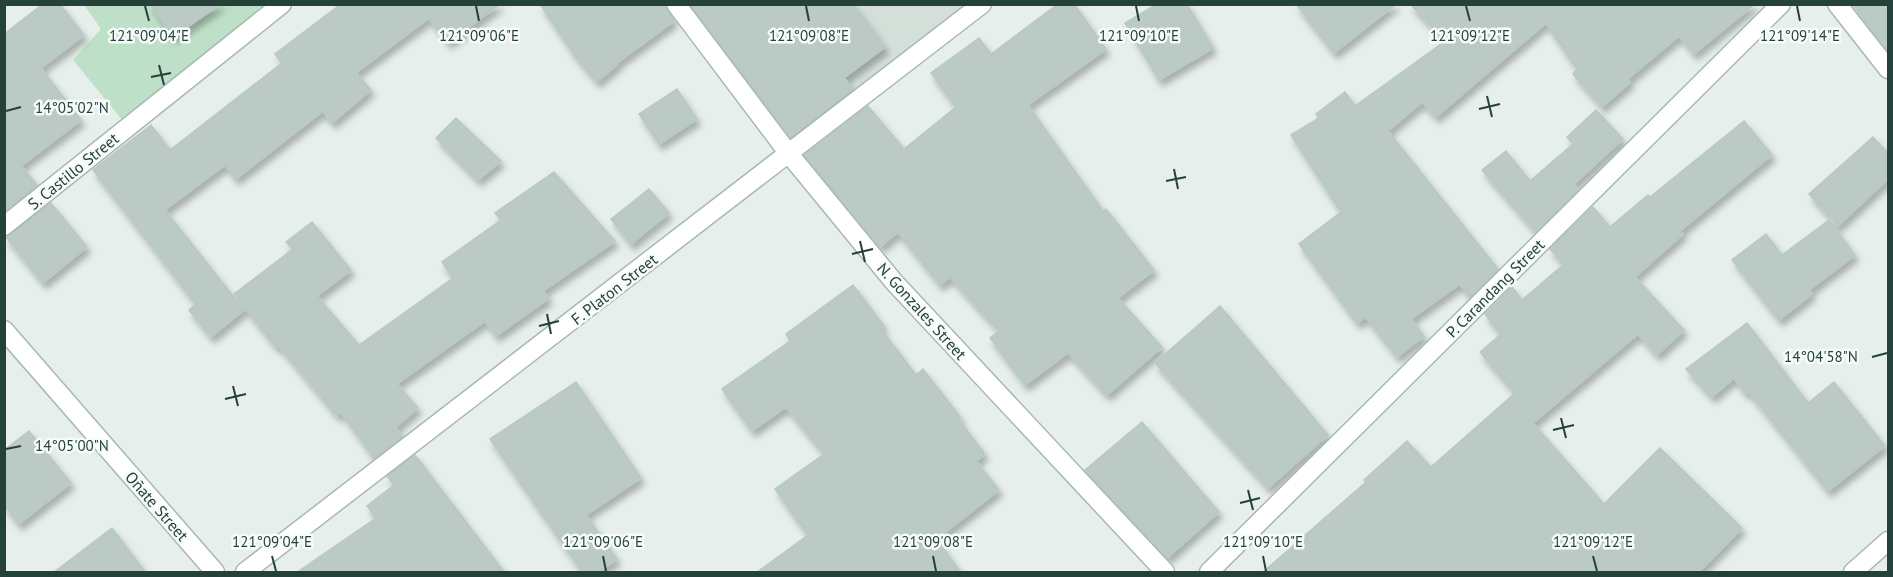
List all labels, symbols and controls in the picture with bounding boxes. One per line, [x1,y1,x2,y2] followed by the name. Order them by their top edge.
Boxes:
[109,26,189,45] text: 121°09'04"E
[439,26,519,45] text: 121°09'06"E
[769,26,849,45] text: 121°09'08"E
[1099,26,1179,45] text: 121°09'10"E
[1430,26,1510,45] text: 121°09'12"E
[1760,26,1840,45] text: 121°09'14"E
[35,98,109,117] text: 14°05'02"N
[23,128,123,214] street label: S. Castillo Street
[1442,234,1549,341] street label: P. Carandang Street
[567,249,662,329] street label: F. Platon Street
[873,258,971,364] street label: N. Gonzales Street
[1784,347,1858,366] text: 14°04'58"N
[35,436,109,455] text: 14°05'00"N
[121,467,193,545] street label: Oñate Street
[232,532,312,551] text: 121°09'04"E
[563,532,643,551] text: 121°09'06"E
[893,532,973,551] text: 121°09'08"E
[1223,532,1303,551] text: 121°09'10"E
[1553,532,1633,551] text: 121°09'12"E

